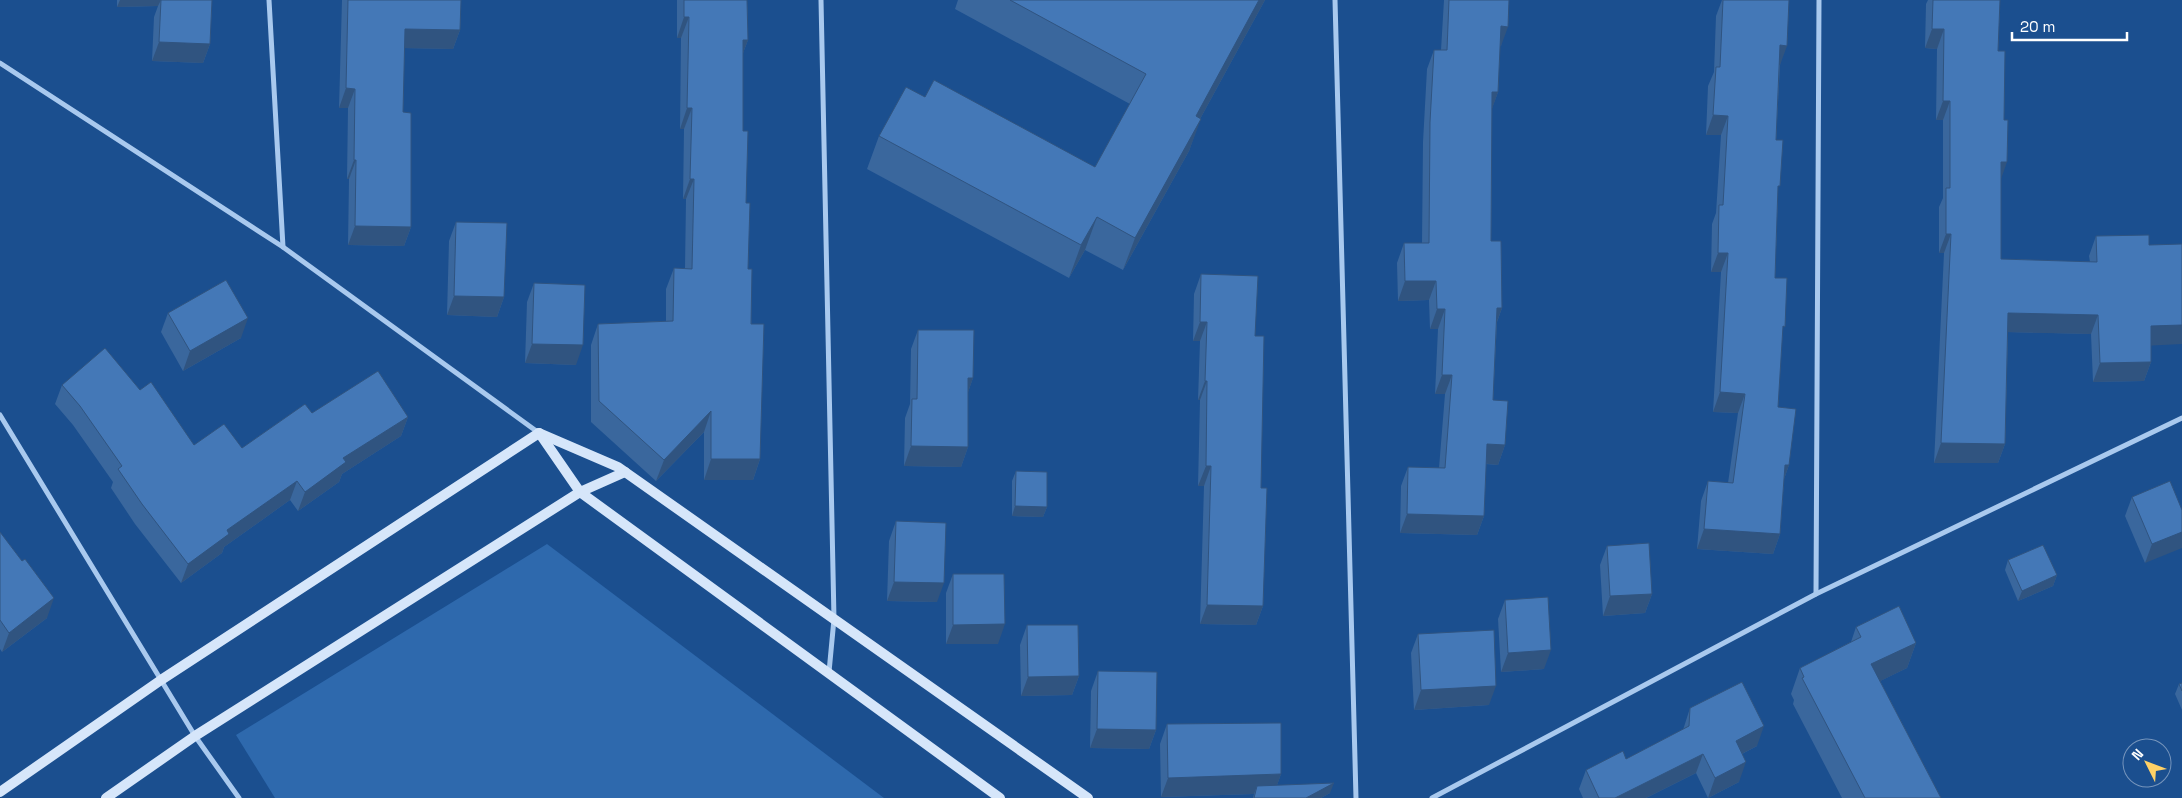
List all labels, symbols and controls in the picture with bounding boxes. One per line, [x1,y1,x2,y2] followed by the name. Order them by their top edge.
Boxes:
[2012,10,2127,42] scale bar
[2020,17,2055,36] text: 20 m
[2122,738,2172,788] north arrow
[2128,745,2147,764] text: N

